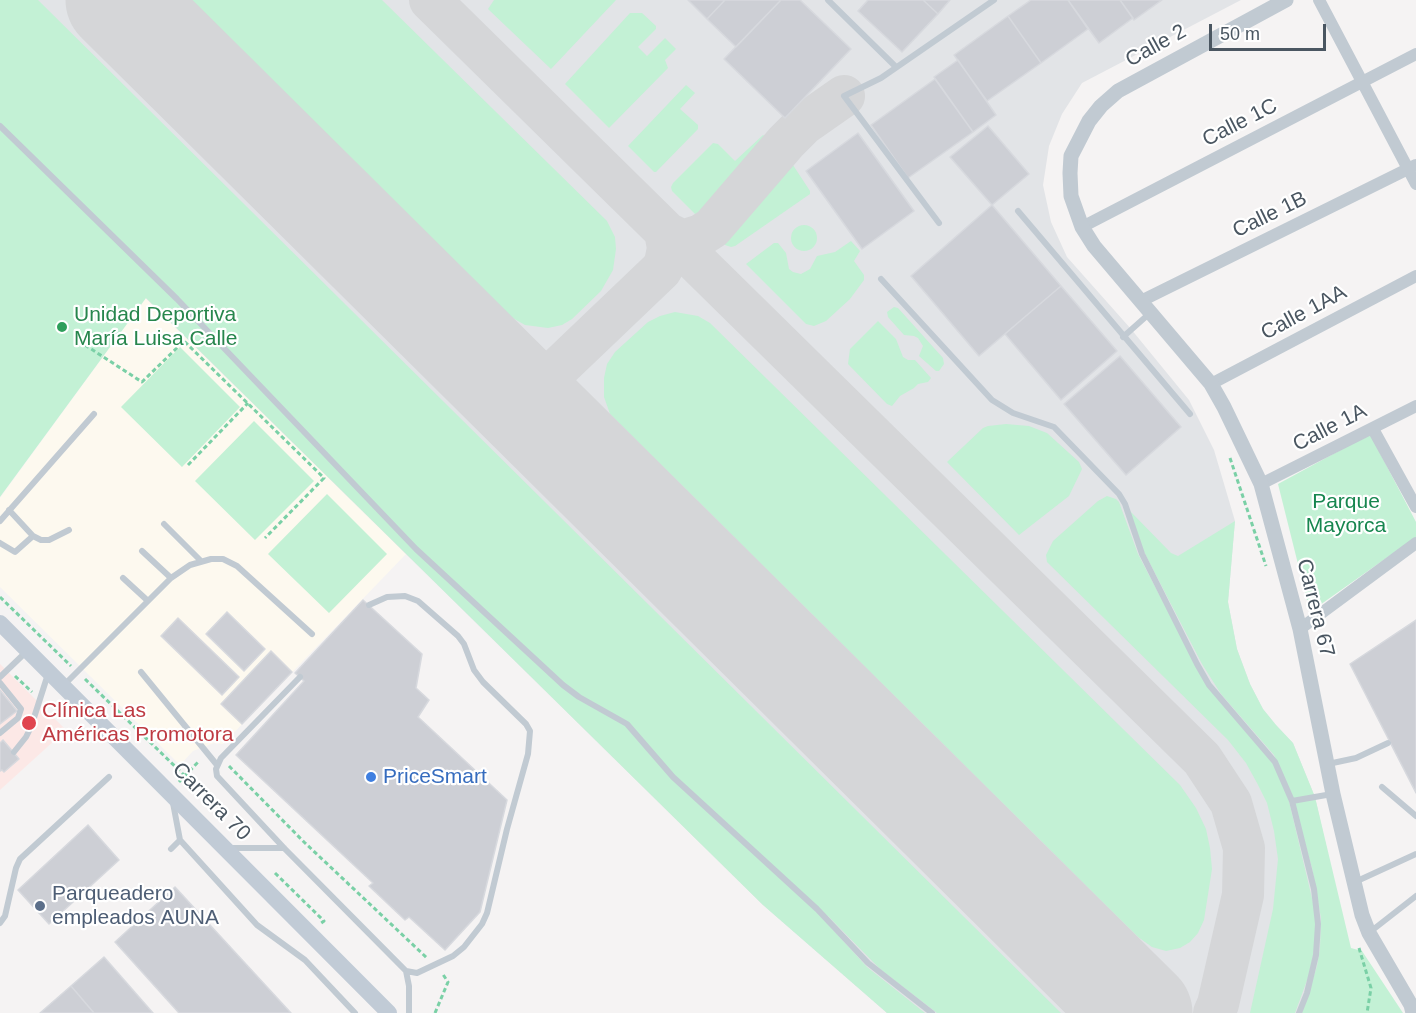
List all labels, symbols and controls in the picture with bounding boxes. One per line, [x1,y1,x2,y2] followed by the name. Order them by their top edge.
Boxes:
[1212,12,1329,50] scale bar
[1121,19,1191,73] street label: Calle 2
[1220,24,1260,44] text: 50 m
[1198,93,1282,153] street label: Calle 1C
[1229,186,1311,244] street label: Calle 1B
[1257,280,1351,346] street label: Calle 1AA
[74,302,237,352] place label: Unidad Deportiva María Luisa Calle
[55,320,69,334] marker: Unidad Deportiva María Luisa Calle
[1289,399,1371,457] street label: Calle 1A
[1306,489,1386,539] park label: Parque Mayorca
[1291,556,1339,660] street label: Carrera 67
[42,698,233,748] place label: Clínica Las Américas Promotora
[20,714,38,732] marker: Clínica Las Américas Promotora
[167,758,255,846] street label: Carrera 70
[383,764,487,790] place label: PriceSmart
[364,770,378,784] marker: PriceSmart
[52,881,219,931] place label: Parqueadero empleados AUNA
[33,899,47,913] marker: Parqueadero empleados AUNA

